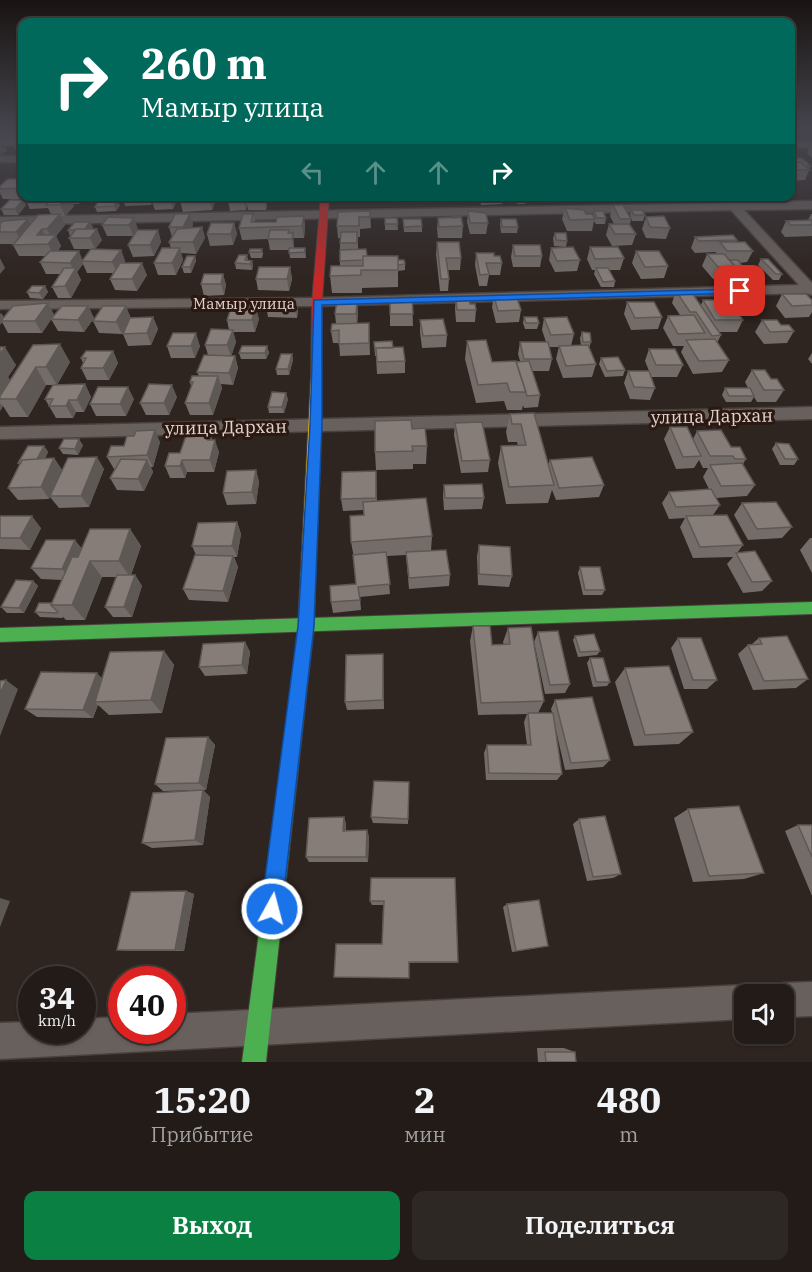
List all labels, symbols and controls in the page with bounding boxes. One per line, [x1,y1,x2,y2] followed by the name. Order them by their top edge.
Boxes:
[141,36,267,91] text: 260 m
[42,42,120,120] icon: right
[141,89,324,124] text: Мамыр улица
[296,156,329,189] icon: left
[359,156,392,189] icon: ahead
[422,156,455,189] icon: ahead
[485,156,518,189] icon: right
[714,265,765,316] pin
[723,274,756,307] icon: arrive
[193,294,295,313] street label: Мамыр улица
[651,403,773,429] street label: улица Дархан
[165,414,287,440] street label: улица Дархан
[240,877,304,941] position arrow
[108,966,186,1044] speed limit sign: 40
[39,978,75,1017] text: 34
[734,984,794,1044] map controls
[734,984,794,1044] button: sound
[38,1011,76,1030] text: km/h
[153,1076,251,1123] text: 15:20
[414,1076,436,1123] text: 2
[596,1076,661,1123] text: 480
[151,1121,253,1148] text: Прибытие
[404,1121,446,1148] text: мин
[619,1121,638,1148] text: m
[24,1191,400,1260] button: Выход
[412,1191,788,1260] button: Поделиться

